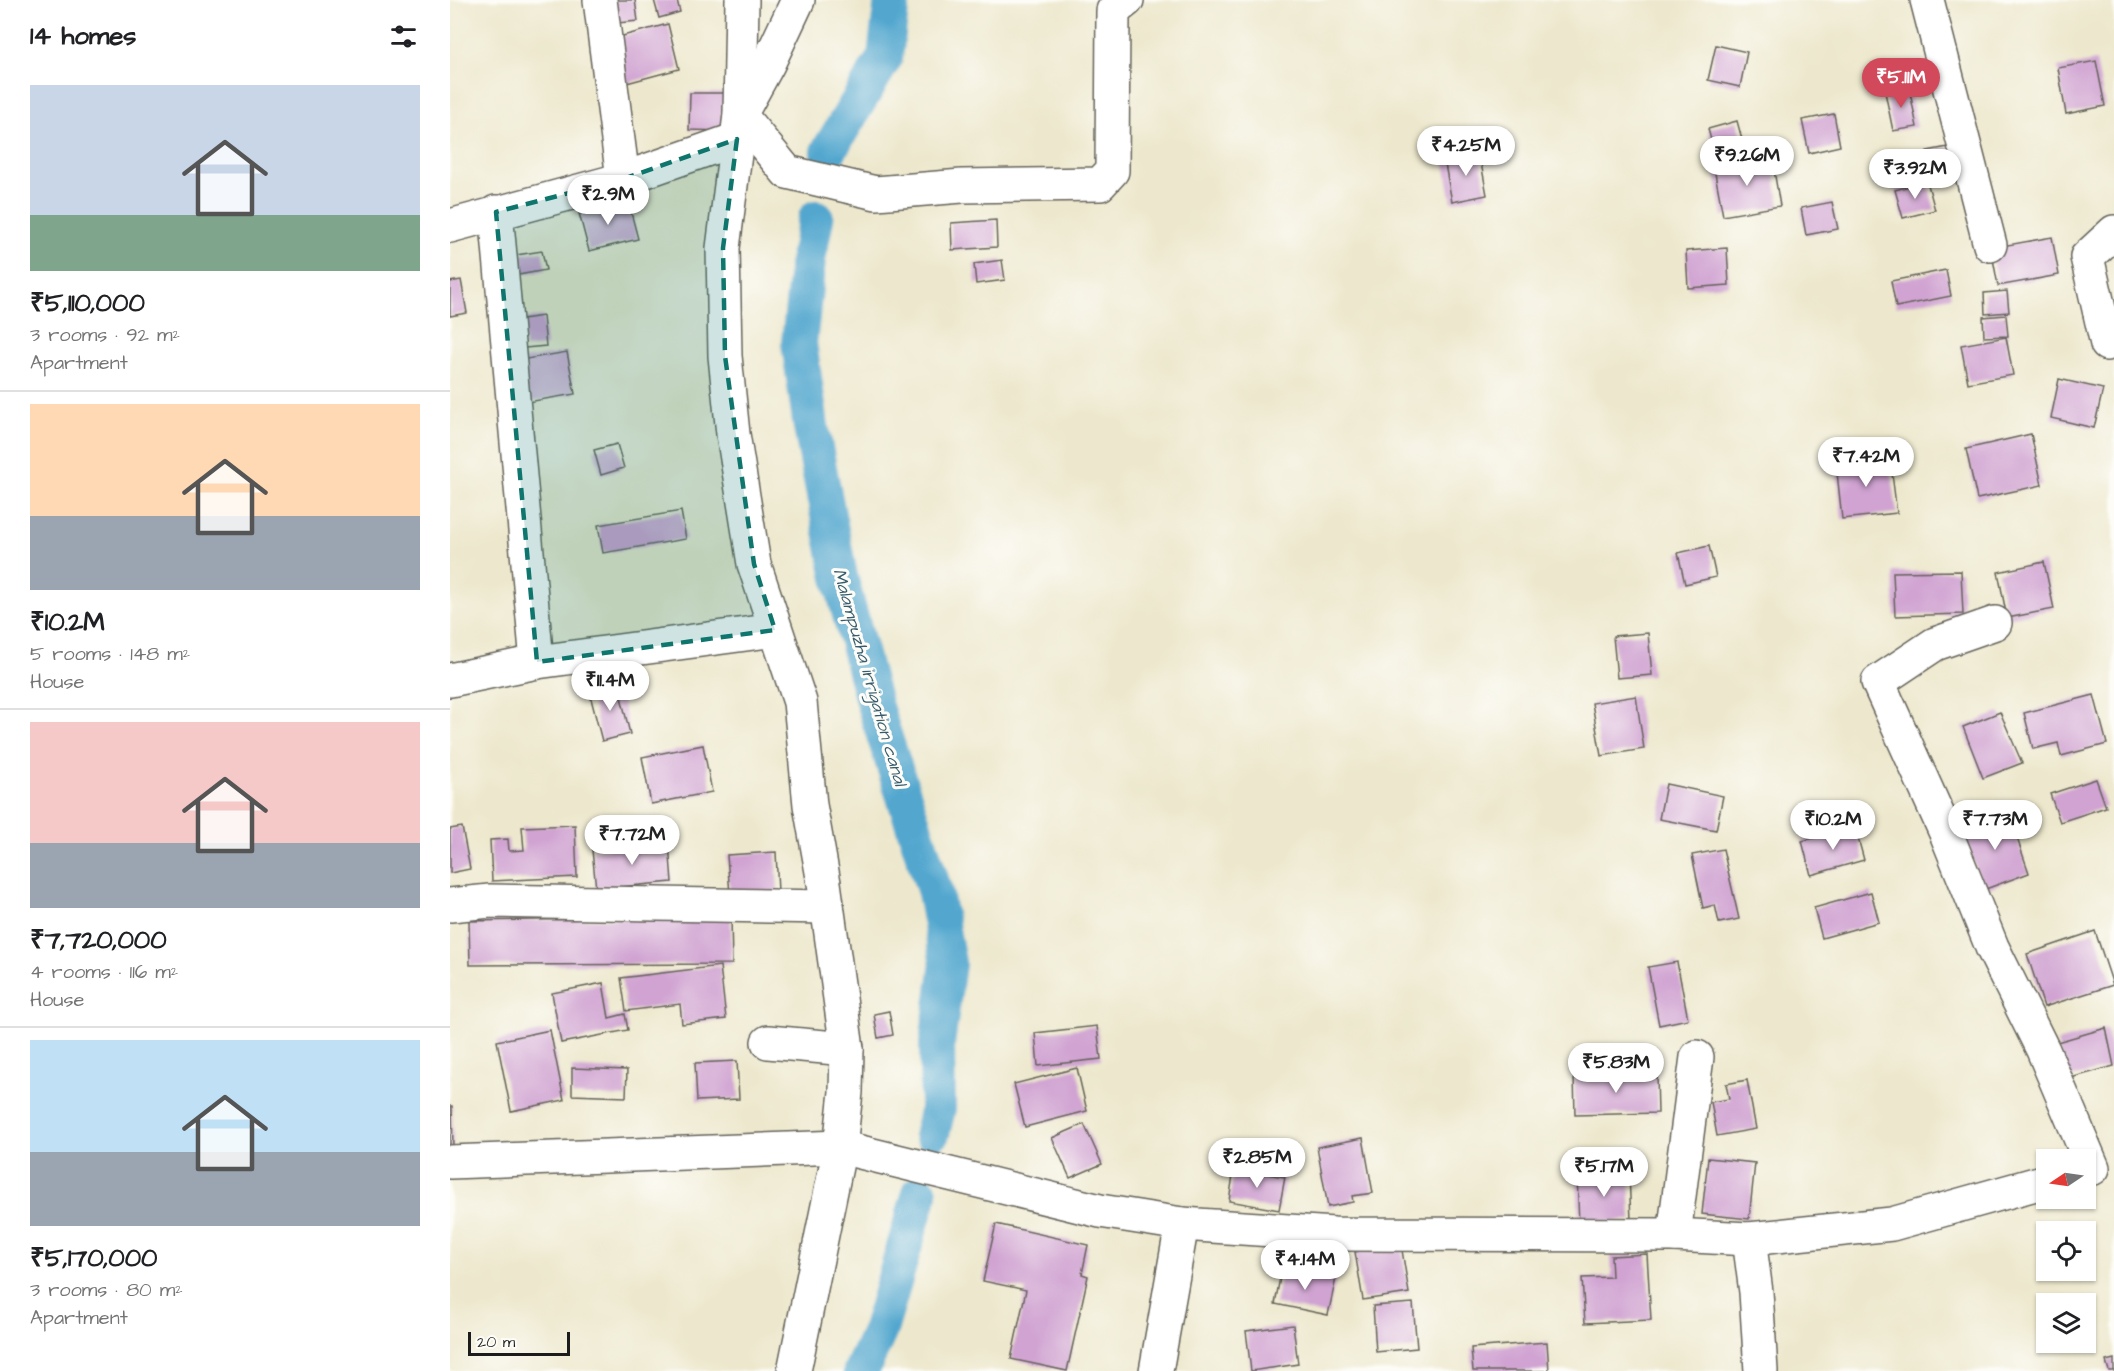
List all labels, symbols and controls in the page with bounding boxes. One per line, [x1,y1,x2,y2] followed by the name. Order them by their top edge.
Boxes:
[30,18,136,54] text: 14 homes
[387,20,420,53] icon: filters
[1852,58,1950,109] pin: ₹5.11M
[1876,63,1926,91] text: ₹5.11M
[171,124,279,232] icon: home
[1417,126,1515,177] pin: ₹4.25M
[1431,131,1501,159] text: ₹4.25M
[1698,136,1796,187] pin: ₹9.26M
[1714,141,1780,169] text: ₹9.26M
[1866,149,1964,200] pin: ₹3.92M
[1883,154,1947,182] text: ₹3.92M
[566,175,650,226] pin: ₹2.9M
[581,180,635,208] text: ₹2.9M
[30,285,145,321] text: ₹5,110,000
[30,321,180,349] text: 3 rooms · 92 m²
[30,349,128,377] text: Apartment
[1817,437,1915,488] pin: ₹7.42M
[1832,442,1900,470] text: ₹7.42M
[171,443,279,551] icon: home
[826,566,913,791] water label: Malampuzha irrigation canal
[30,604,105,640] text: ₹10.2M
[30,640,190,668] text: 5 rooms · 148 m²
[561,661,659,712] pin: ₹11.4M
[585,666,635,694] text: ₹11.4M
[30,668,84,696] text: House
[171,761,279,869] icon: home
[1784,800,1882,851] pin: ₹10.2M
[1946,800,2044,851] pin: ₹7.73M
[1804,805,1862,833] text: ₹10.2M
[1962,805,2028,833] text: ₹7.73M
[583,815,681,866] pin: ₹7.72M
[599,820,665,848] text: ₹7.72M
[30,922,167,958] text: ₹7,720,000
[30,958,178,986] text: 4 rooms · 116 m²
[30,986,84,1014] text: House
[1567,1043,1665,1094] pin: ₹5.83M
[1582,1048,1650,1076] text: ₹5.83M
[171,1079,279,1187] icon: home
[1208,1138,1306,1189] pin: ₹2.85M
[1222,1143,1292,1171] text: ₹2.85M
[1555,1147,1653,1198] pin: ₹5.17M
[2036,1149,2096,1209] north arrow
[2036,1149,2096,1353] map controls
[1574,1152,1634,1180] text: ₹5.17M
[2036,1221,2096,1281] button: locate
[30,1240,157,1276] text: ₹5,170,000
[1256,1240,1354,1291] pin: ₹4.14M
[1275,1245,1335,1273] text: ₹4.14M
[30,1276,183,1304] text: 3 rooms · 80 m²
[2036,1293,2096,1353] button: layers
[30,1304,128,1332] text: Apartment
[468,1329,570,1356] scale bar
[477,1331,515,1353] text: 20 m

